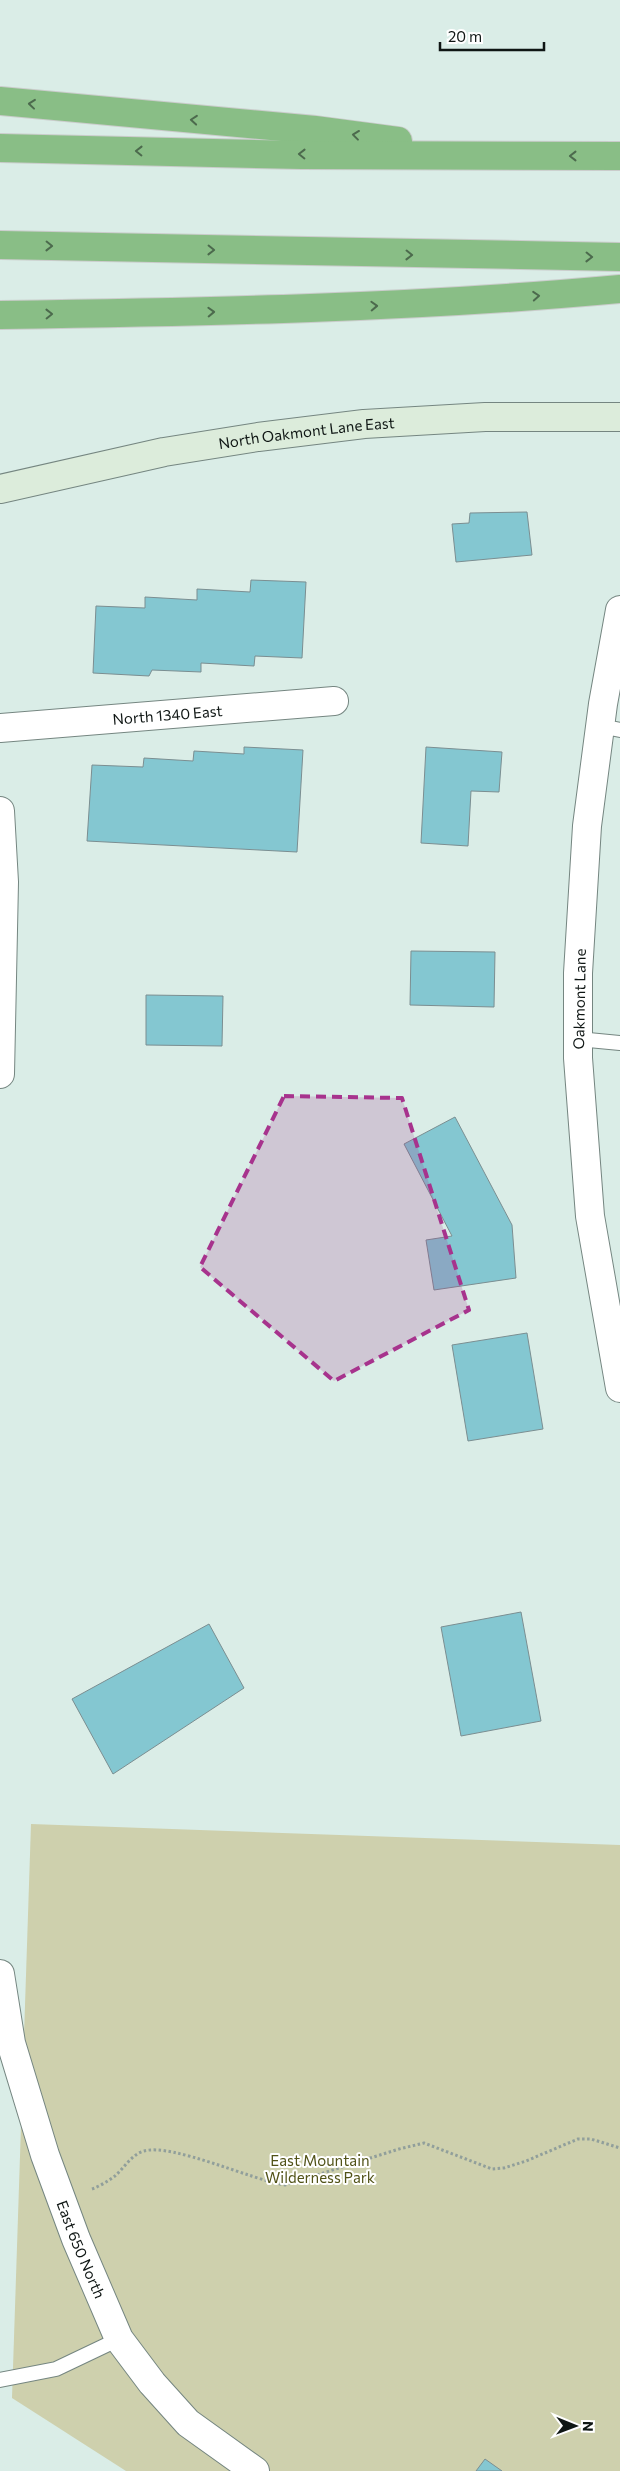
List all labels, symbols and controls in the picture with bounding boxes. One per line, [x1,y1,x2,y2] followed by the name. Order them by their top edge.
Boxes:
[440,20,544,52] scale bar
[448,27,482,45] text: 20 m
[28,99,36,110] one-way arrow
[190,115,198,126] one-way arrow
[351,130,359,141] one-way arrow
[135,146,143,156] one-way arrow
[298,149,306,160] one-way arrow
[569,151,576,161] one-way arrow
[45,241,53,252] one-way arrow
[208,245,215,255] one-way arrow
[405,249,413,260] one-way arrow
[585,252,593,262] one-way arrow
[532,290,540,301] one-way arrow
[370,301,378,311] one-way arrow
[208,307,215,317] one-way arrow
[45,309,53,319] one-way arrow
[217,413,395,452] street label: North Oakmont Lane East
[112,701,223,728] street label: North 1340 East
[569,948,589,1050] street label: Oakmont Lane
[265,2151,375,2186] park label: East Mountain Wilderness Park
[54,2198,109,2301] street label: East 650 North
[550,2401,600,2451] north arrow
[580,2421,597,2432] text: N

